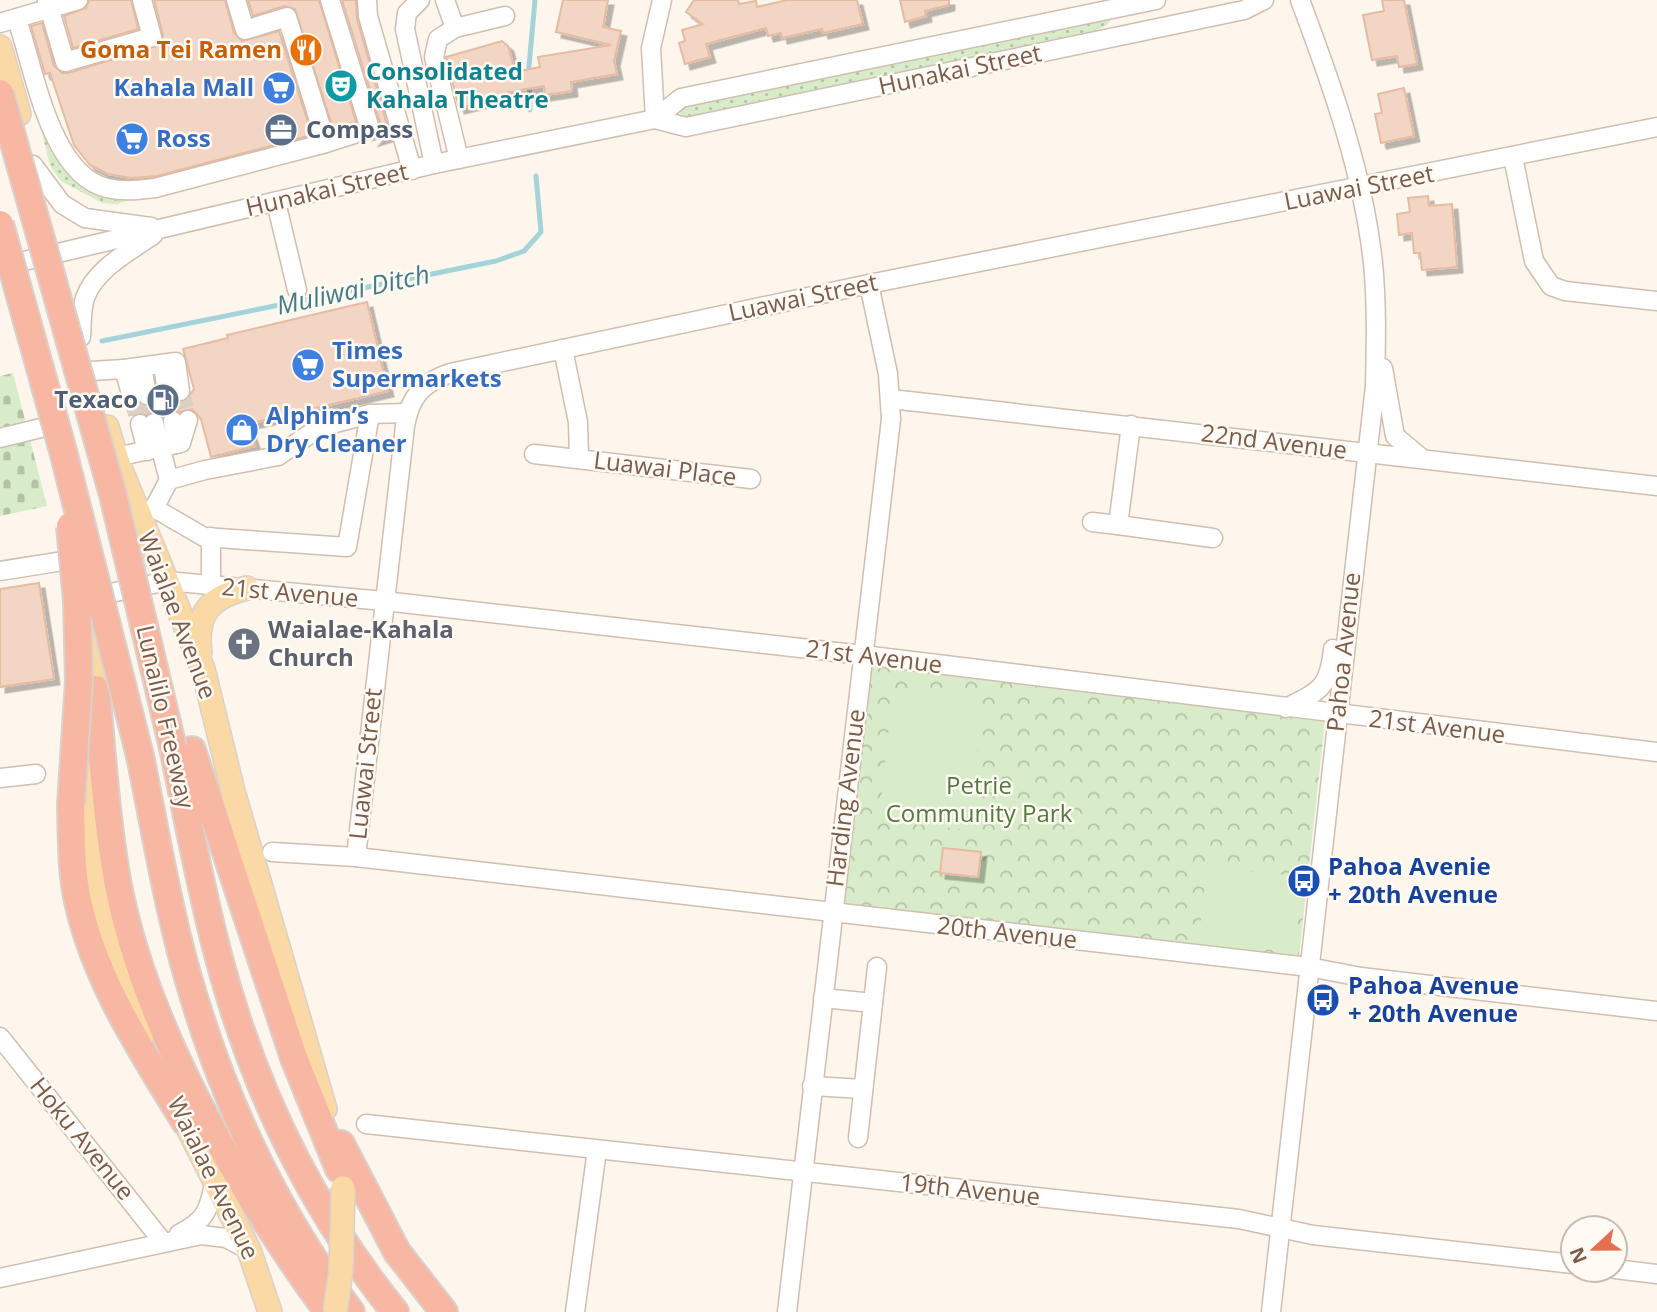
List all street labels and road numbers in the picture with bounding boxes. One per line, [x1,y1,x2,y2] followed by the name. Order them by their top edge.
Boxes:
[875,35,1044,102] street label: Hunakai Street
[242,154,411,223] street label: Hunakai Street
[1281,156,1436,217] street label: Luawai Street
[725,265,880,328] street label: Luawai Street
[1199,415,1349,466] street label: 22nd Avenue
[592,442,738,493] street label: Luawai Place
[131,526,226,703] street label: Waialae Avenue
[220,569,360,614] street label: 21st Avenue
[1318,571,1367,733] street label: Pahoa Avenue
[129,622,204,813] street label: Lunalilo Freeway
[804,631,944,680] street label: 21st Avenue
[340,687,389,841] street label: Luawai Street
[1367,701,1507,750] street label: 21st Avenue
[817,707,872,889] street label: Harding Avenue
[936,908,1079,955] street label: 20th Avenue
[23,1070,143,1206] street label: Hoku Avenue
[161,1090,268,1264] street label: Waialae Avenue
[899,1165,1042,1212] street label: 19th Avenue

